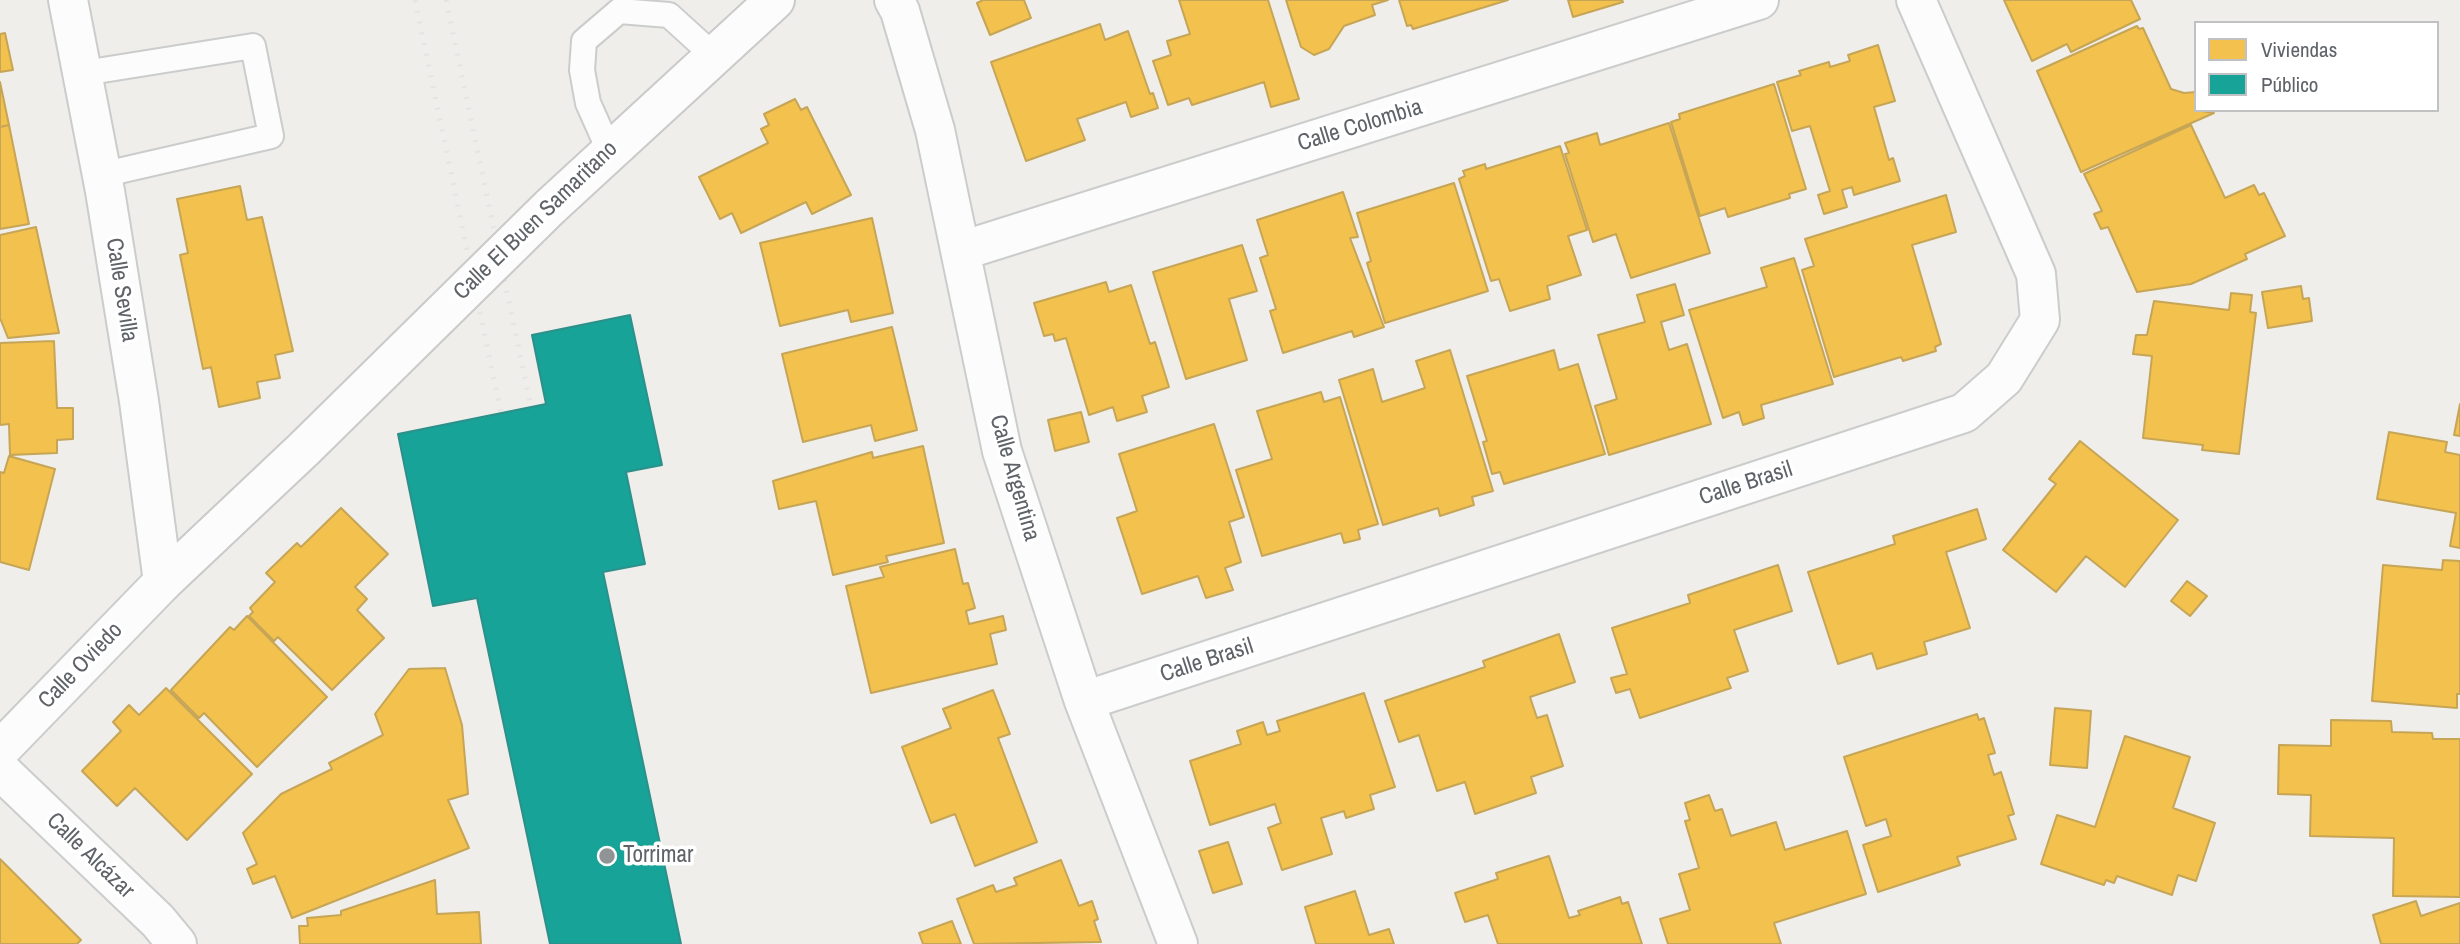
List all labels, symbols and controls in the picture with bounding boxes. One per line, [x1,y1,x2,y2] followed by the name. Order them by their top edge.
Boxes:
[2194,21,2439,112] legend
[2261,35,2337,64] text: Viviendas
[2261,70,2318,99] text: Público
[1294,94,1426,158] street label: Calle Colombia
[448,136,624,306] street label: Calle El Buen Samaritano
[99,236,143,344] street label: Calle Sevilla
[983,412,1045,544] street label: Calle Argentina
[1696,456,1796,512] street label: Calle Brasil
[33,617,129,715] street label: Calle Oviedo
[1157,633,1257,689] street label: Calle Brasil
[40,807,140,905] street label: Calle Alcázar
[623,842,693,870] place label: Torrimar
[597,846,617,866] marker: Torrimar

